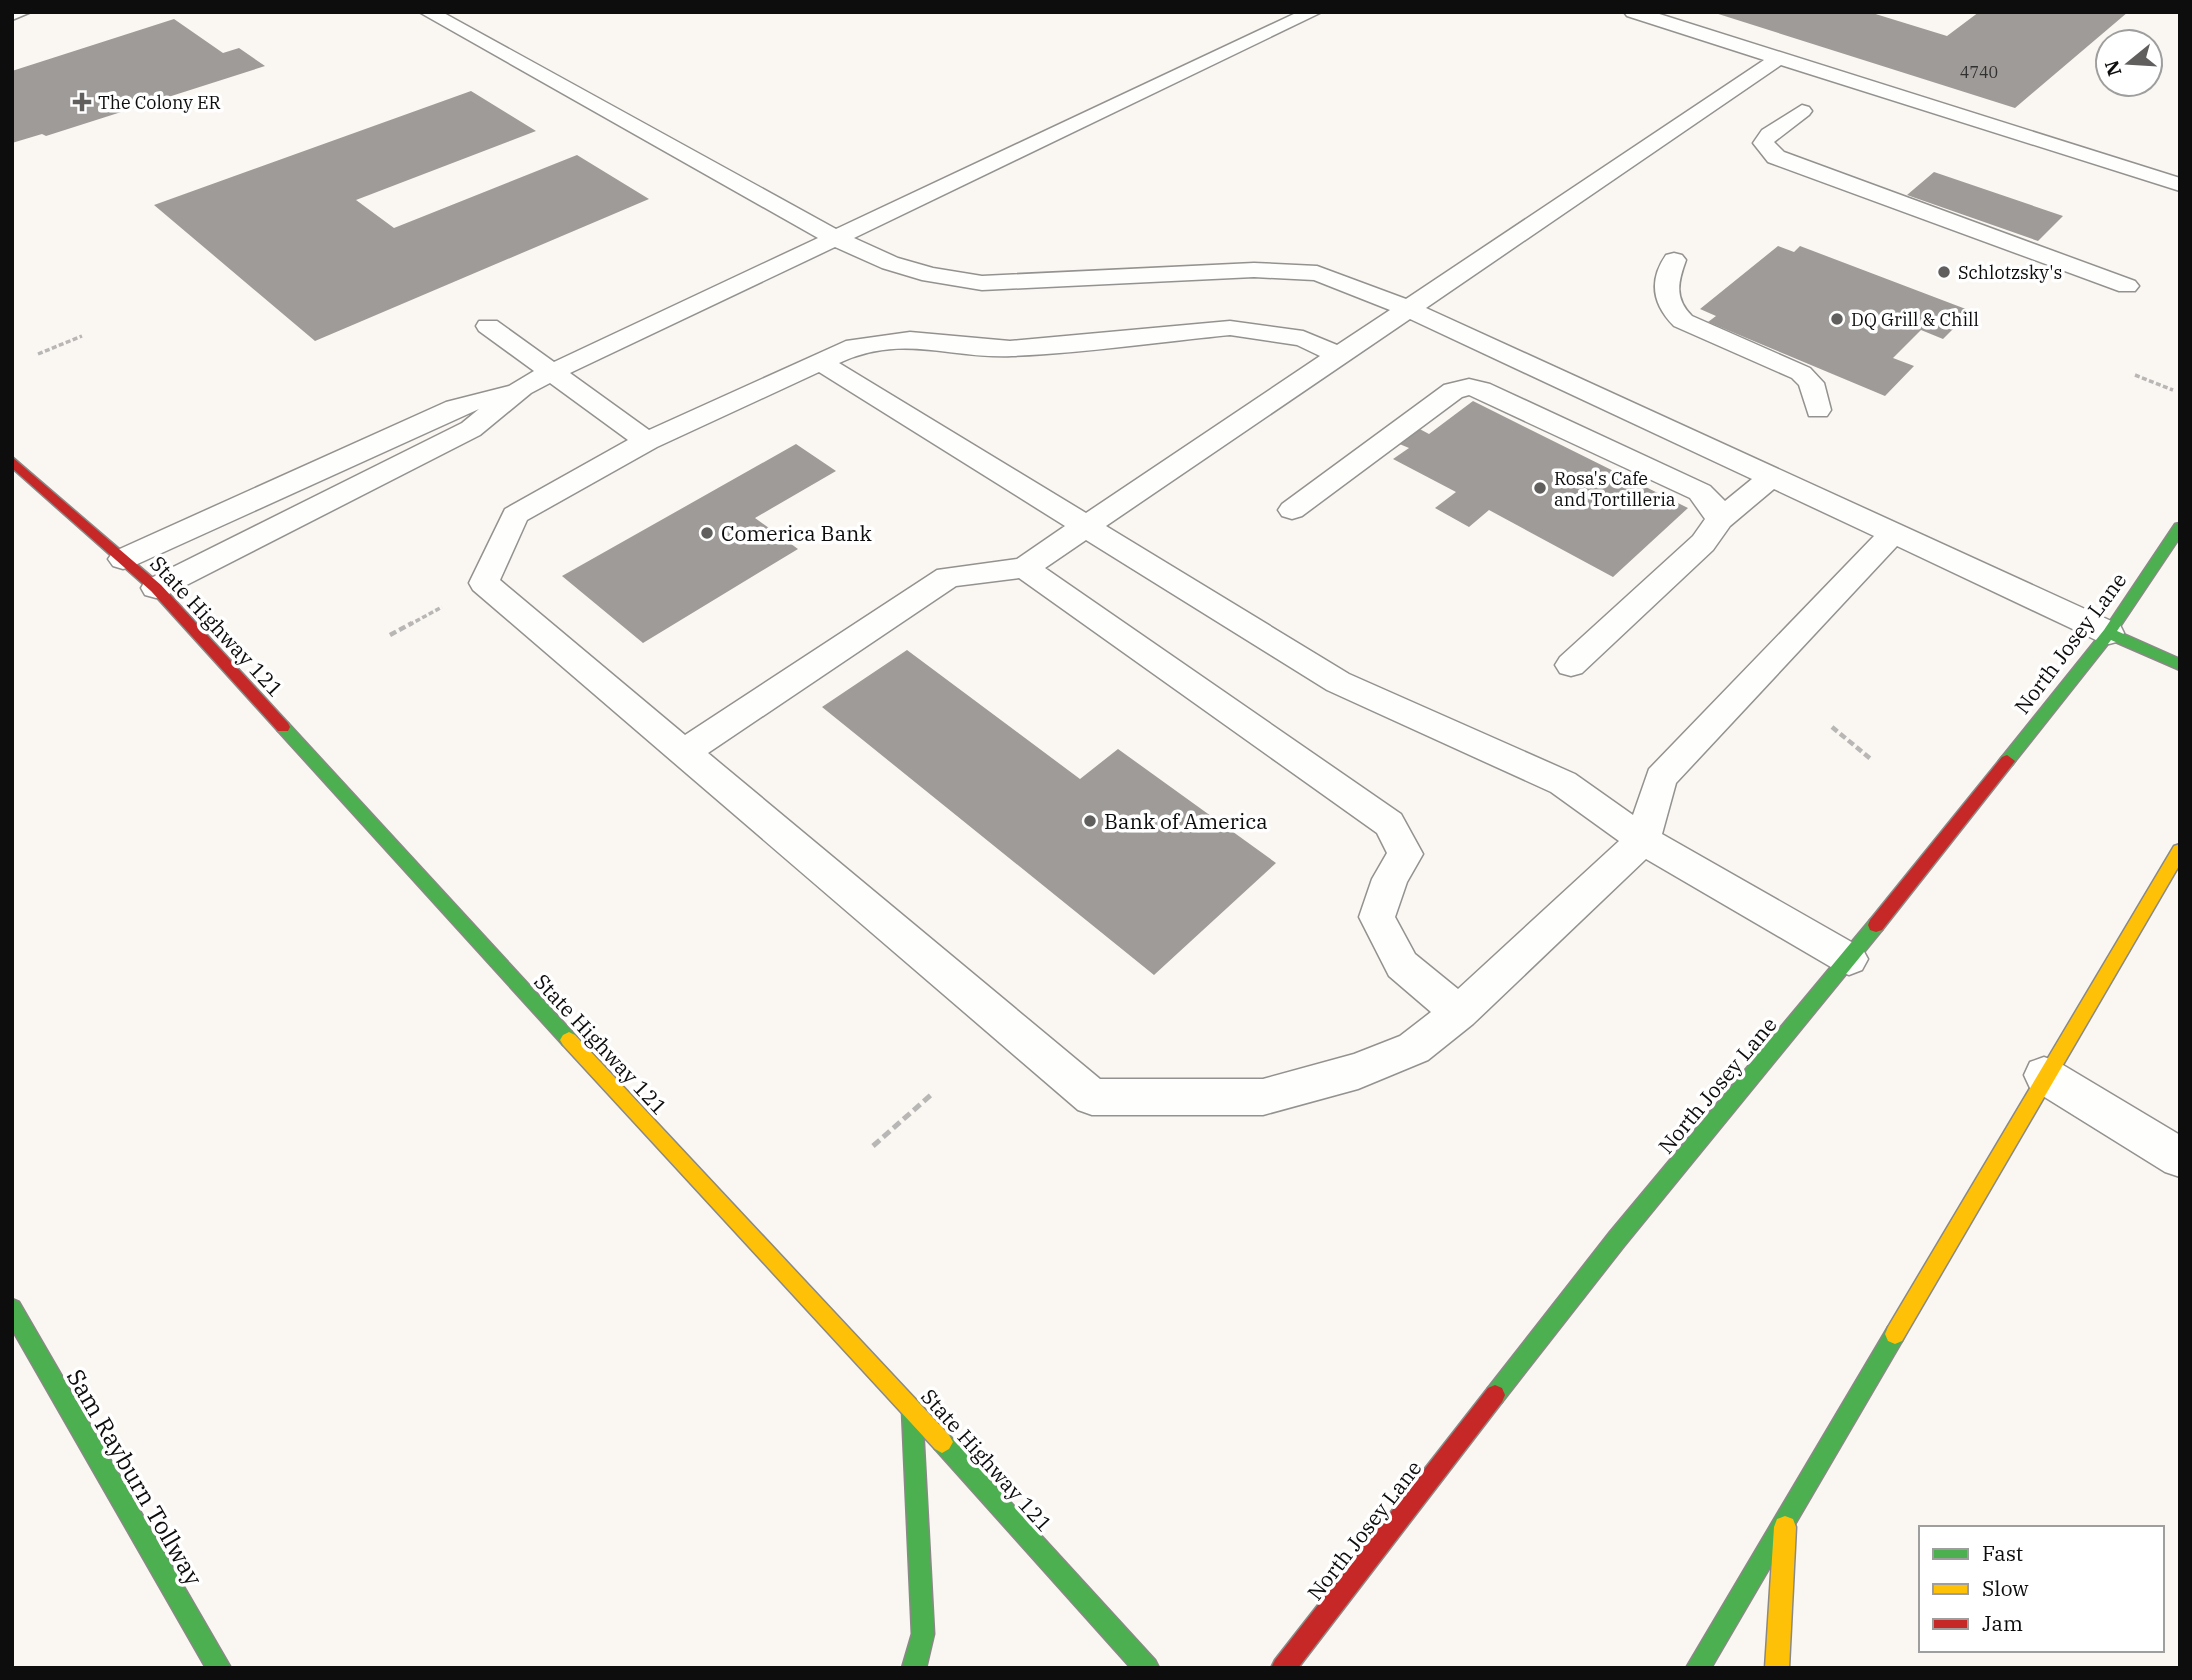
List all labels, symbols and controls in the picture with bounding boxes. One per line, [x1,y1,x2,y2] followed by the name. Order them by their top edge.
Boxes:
[2094,28,2164,98] north arrow
[2099,57,2127,79] text: N
[1960,62,1998,82] house number: 4740
[98,91,221,114] place label: The Colony ER
[72,92,92,112] marker: The Colony ER
[1958,261,2062,284] place label: Schlotzsky's
[1936,264,1952,280] marker: Schlotzsky's
[1851,308,1979,331] place label: DQ Grill & Chill
[1829,311,1845,327] marker: DQ Grill & Chill
[1554,467,1676,511] place label: Rosa's Cafe and Tortilleria
[1532,480,1548,496] marker: Rosa's Cafe and Tortilleria
[721,519,873,547] place label: Comerica Bank
[699,525,715,541] marker: Comerica Bank
[144,549,290,703] street label: State Highway 121
[2008,567,2132,719] street label: North Josey Lane
[1104,807,1268,835] place label: Bank of America
[1082,813,1098,829] marker: Bank of America
[528,967,674,1121] street label: State Highway 121
[1652,1011,1782,1159] street label: North Josey Lane
[60,1363,210,1591] street label: Sam Rayburn Tollway
[915,1383,1059,1537] street label: State Highway 121
[1301,1454,1427,1606] street label: North Josey Lane
[1919,1526,2164,1652] legend
[1982,1539,2023,1567] text: Fast
[1982,1574,2029,1602] text: Slow
[1982,1609,2023,1637] text: Jam

